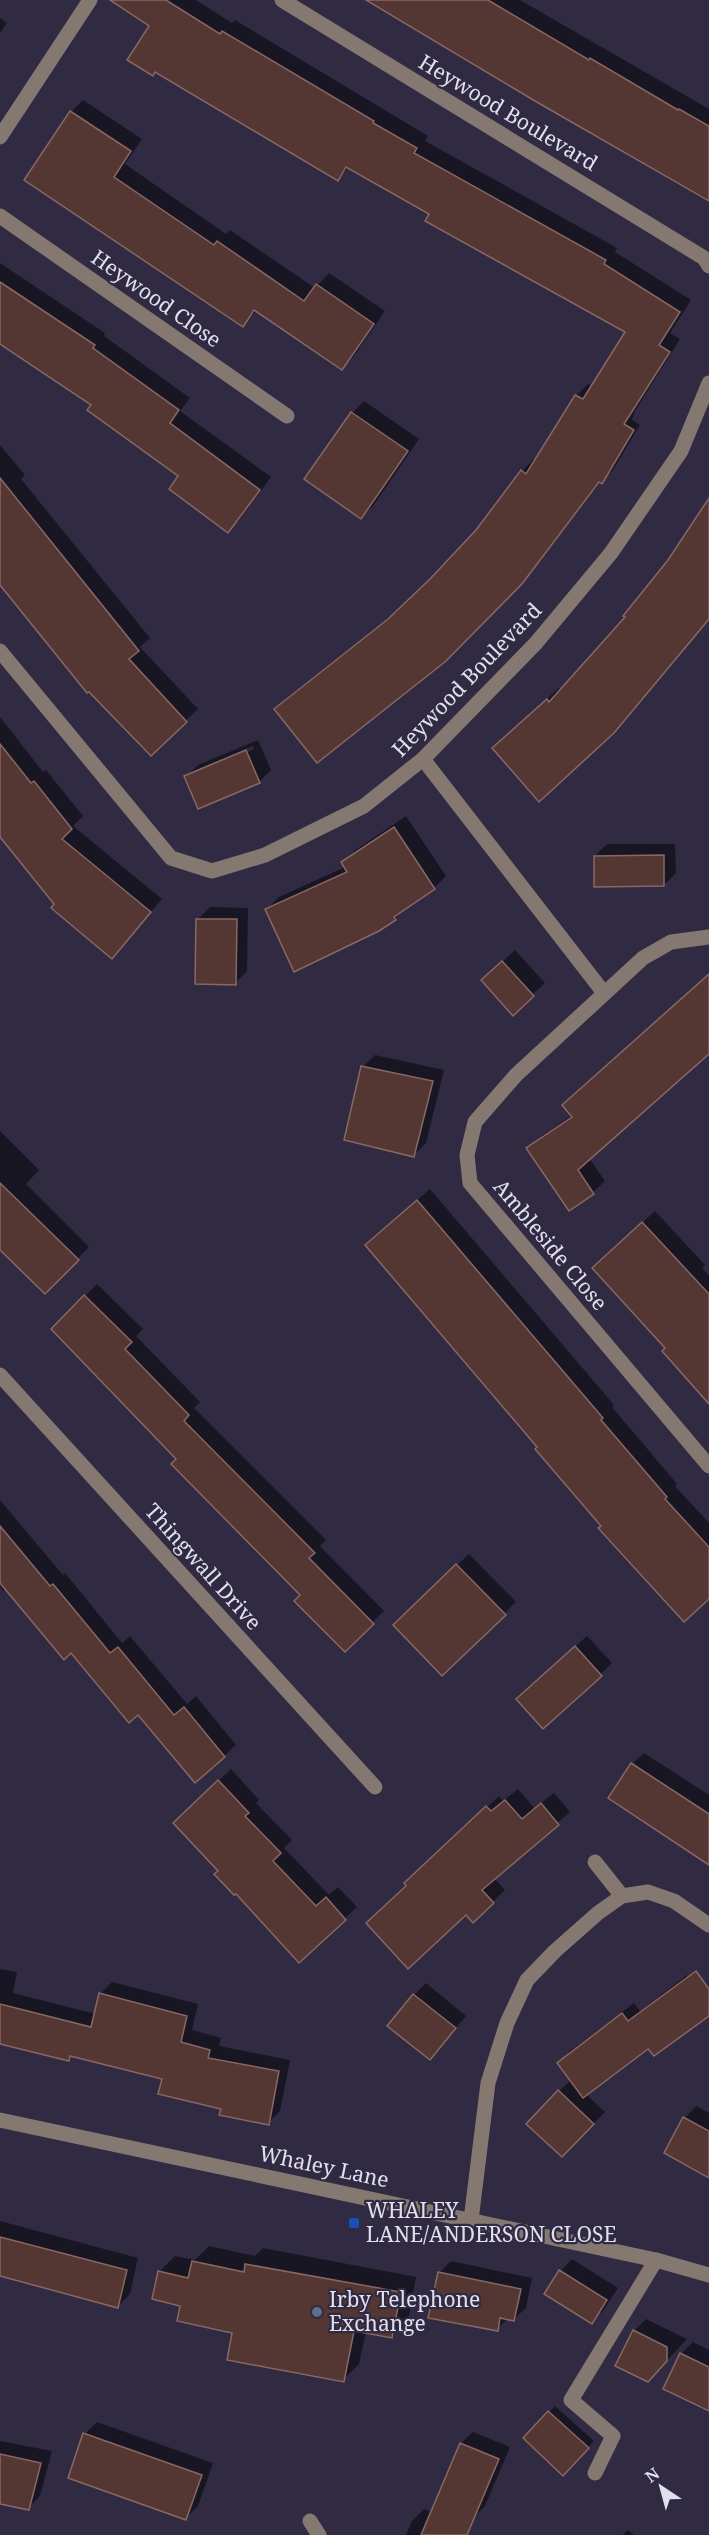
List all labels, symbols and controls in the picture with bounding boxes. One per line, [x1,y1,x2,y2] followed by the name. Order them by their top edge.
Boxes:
[414,48,603,177] street label: Heywood Boulevard
[86,243,227,353] street label: Heywood Close
[385,596,547,762] street label: Heywood Boulevard
[488,1173,614,1316] street label: Ambleside Close
[139,1497,268,1636] street label: Thingwall Drive
[257,2139,392,2193] street label: Whaley Lane
[366,2196,617,2248] place label: WHALEY LANE/ANDERSON CLOSE
[347,2216,361,2230] marker: WHALEY LANE/ANDERSON CLOSE
[329,2285,480,2337] place label: Irby Telephone Exchange
[310,2305,324,2319] marker: Irby Telephone Exchange
[631,2457,691,2517] north arrow
[641,2462,664,2487] text: N

